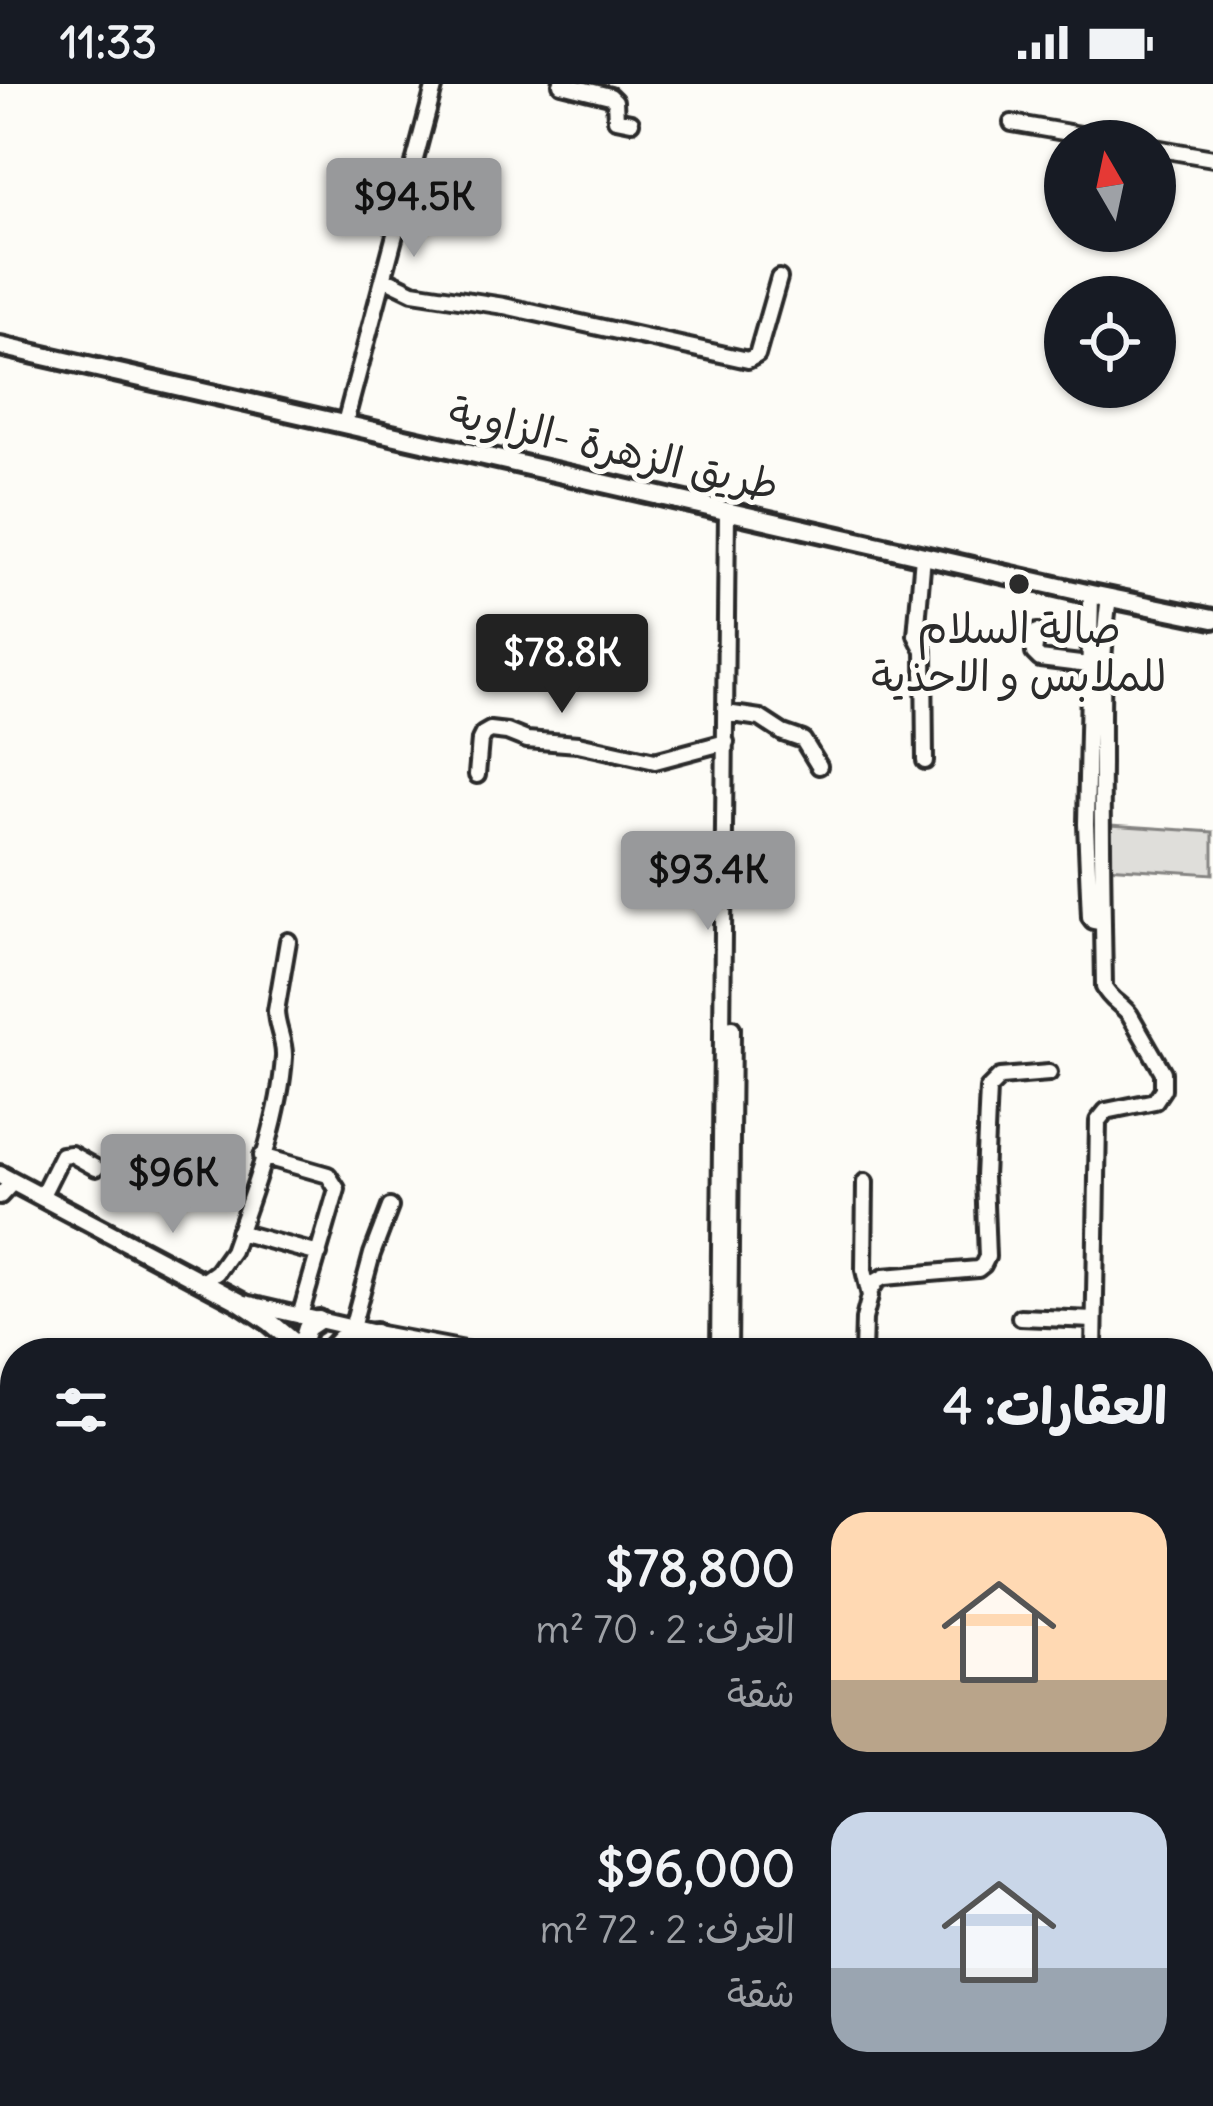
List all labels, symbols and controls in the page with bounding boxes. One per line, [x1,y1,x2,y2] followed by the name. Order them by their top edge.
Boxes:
[60,14,157,70] text: 11:33
[1044,120,1176,252] north arrow
[1044,120,1176,408] map controls
[316,158,512,260] pin: $94.5K
[353,172,475,221] text: $94.5K
[1044,276,1176,408] button: locate
[444,385,784,511] street label: طريق الزهرة -الزاوية
[1006,571,1032,597] marker: صالة السلام للملابس و الاحذية
[871,602,1167,702] place label: صالة السلام للملابس و الاحذية
[464,614,660,716] pin: $78.8K
[503,628,621,677] text: $78.8K
[610,831,806,933] pin: $93.4K
[648,845,768,894] text: $93.4K
[102,1134,244,1236] pin: $96K
[128,1148,218,1197] text: $96K
[943,1374,1167,1438] text: العقارات: 4
[48,1377,114,1443] icon: filters
[605,1536,795,1600] text: $78,800
[927,1560,1071,1704] icon: home
[535,1605,795,1654] text: الغرف: 2 · 70 m²
[727,1669,795,1718] text: شقة
[597,1836,795,1900] text: $96,000
[927,1860,1071,2004] icon: home
[540,1905,795,1954] text: الغرف: 2 · 72 m²
[727,1969,795,2018] text: شقة

